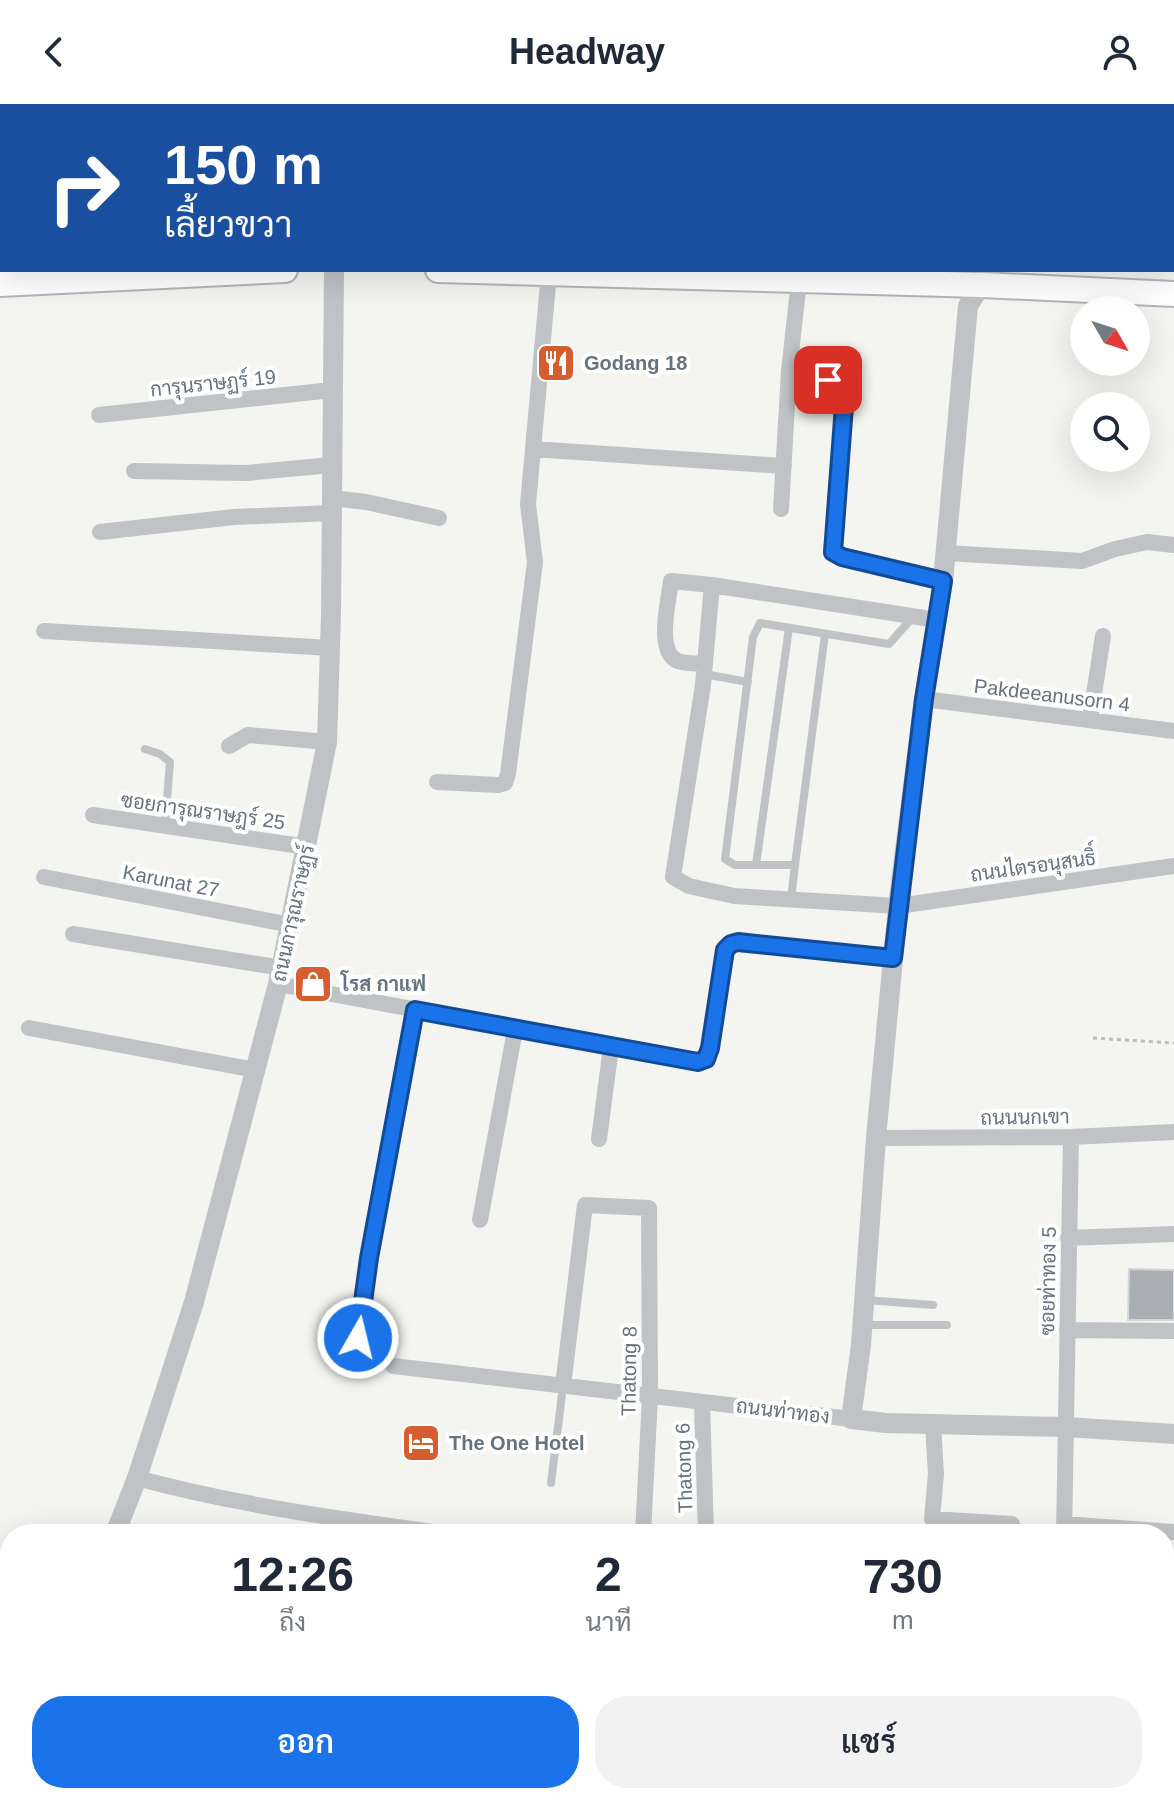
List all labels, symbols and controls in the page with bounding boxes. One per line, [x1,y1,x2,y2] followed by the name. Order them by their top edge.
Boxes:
[32,30,76,74] icon: back
[1098,30,1142,74] icon: person
[509,31,665,72] text: Headway
[164,133,323,196] text: 150 m
[32,136,136,240] icon: right
[164,204,292,245] text: เลี้ยวขวา
[1070,296,1150,376] north arrow
[1070,296,1150,472] map controls
[535,342,577,384] restaurant icon: Godang 18
[794,346,862,414] pin
[584,352,687,374] place label: Godang 18
[806,358,850,402] icon: arrive
[149,362,277,404] street label: การุนราษฏร์ 19
[1070,392,1150,472] button: search
[973,675,1131,715] street label: Pakdeeanusorn 4
[119,786,287,836] street label: ซอยการุณราษฎร์ 25
[968,839,1098,889] street label: ถนนไตรอนุสนธิ์
[265,842,321,984] street label: ถนนการุณราษฏร์
[121,861,221,901] street label: Karunat 27
[292,963,334,1005] shop icon: โรส กาแฟ
[340,970,426,995] place label: โรส กาแฟ
[980,1105,1070,1129] street label: ถนนนกเขา
[1035,1226,1060,1336] street label: ซอยท่าทอง 5
[316,1296,400,1380] position arrow
[617,1326,641,1416] street label: Thatong 8
[735,1393,831,1428] street label: ถนนท่าทอง
[400,1422,442,1464] hotel icon: The One Hotel
[671,1423,697,1513] street label: Thatong 6
[449,1432,585,1454] place label: The One Hotel
[231,1548,354,1601] text: 12:26
[595,1548,622,1601] text: 2
[863,1550,943,1603] text: 730
[892,1605,914,1635] text: m
[279,1607,306,1637] text: ถึง
[585,1607,631,1637] text: นาที
[32,1696,579,1788] button: ออก
[595,1696,1142,1788] button: แชร์

